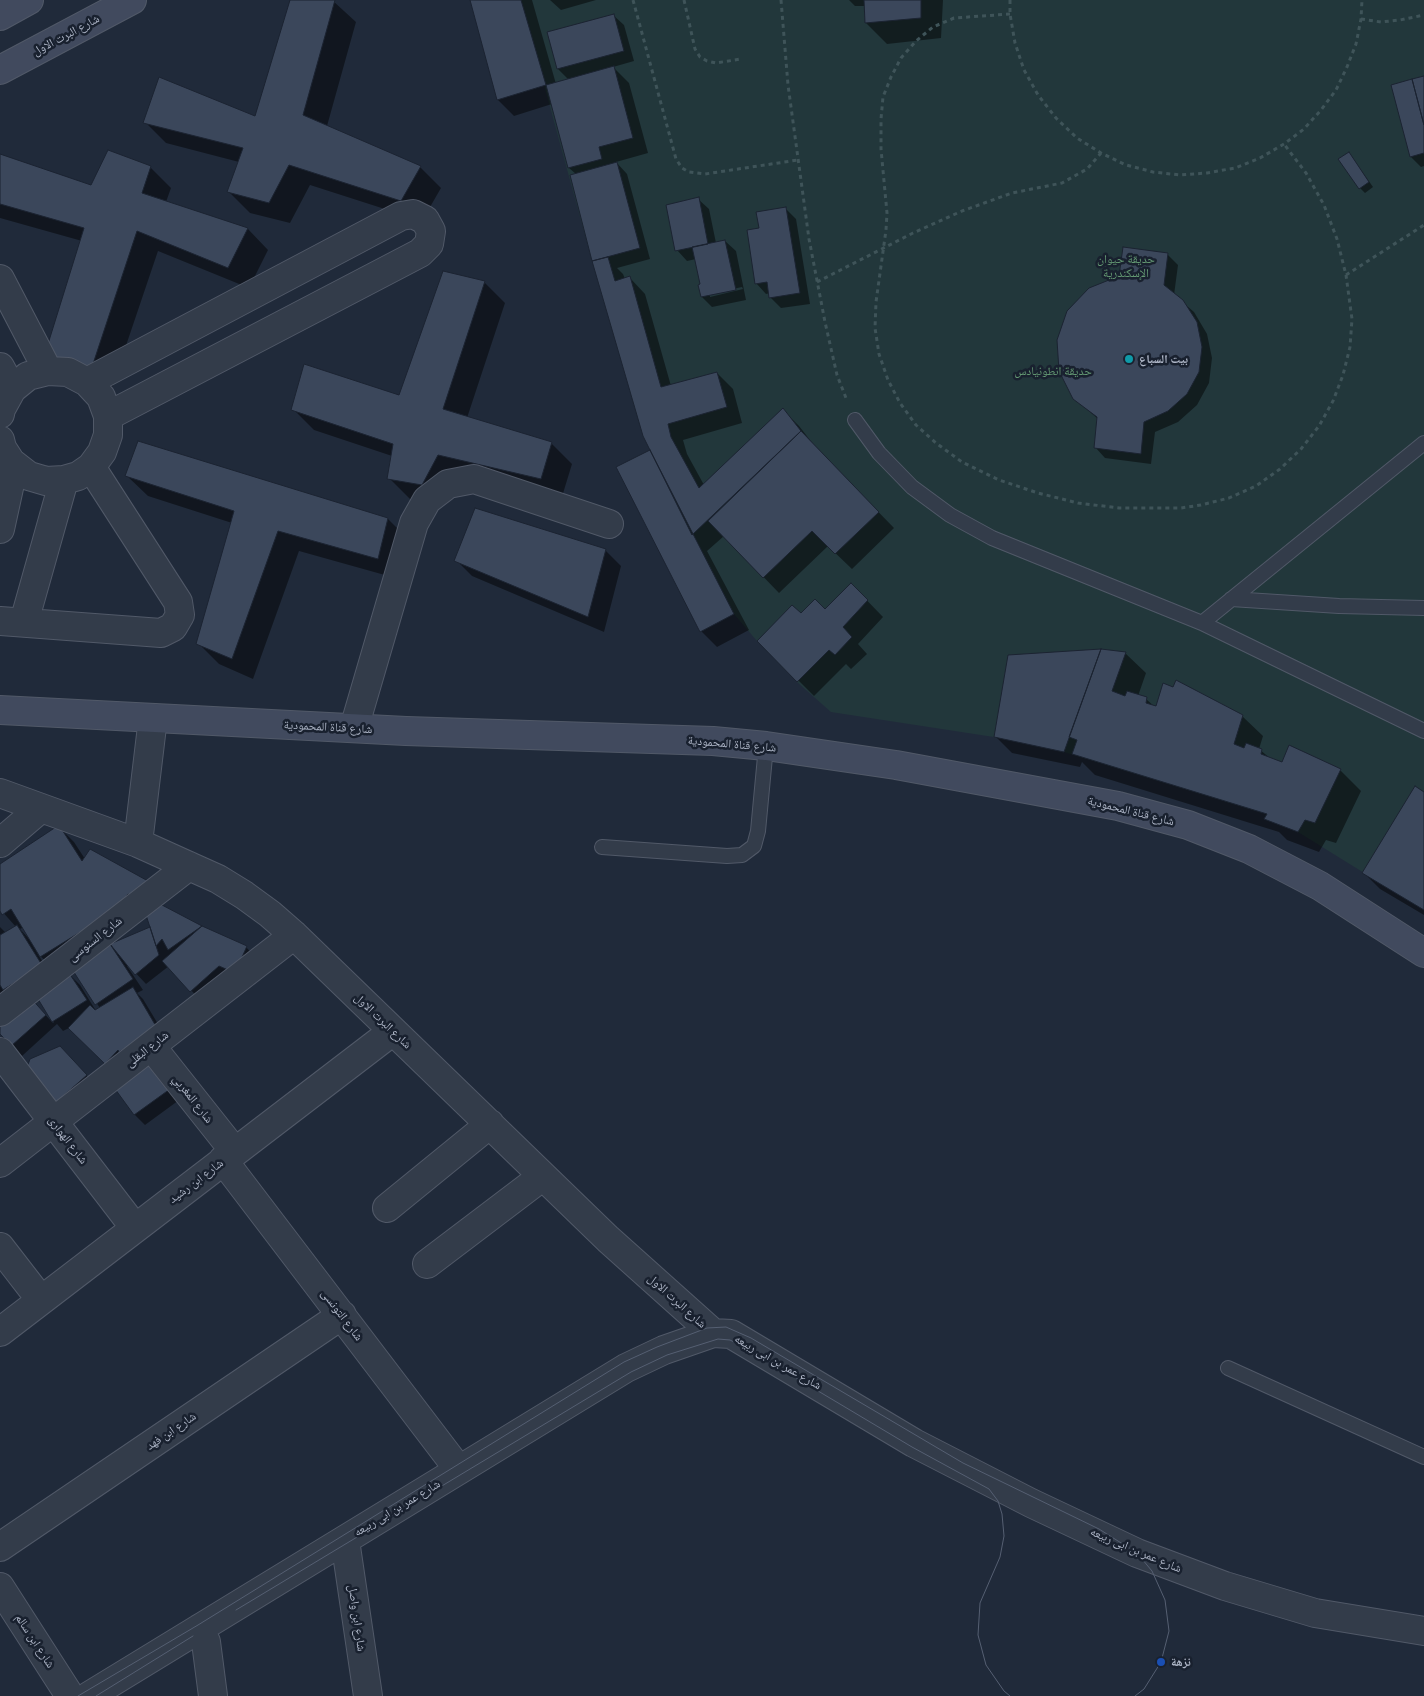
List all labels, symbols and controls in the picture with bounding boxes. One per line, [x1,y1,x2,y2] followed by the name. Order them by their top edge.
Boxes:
[30,11,102,59] street label: شارع البرت الاول
[1097,252,1155,280] park label: حديقة حيوان الإسكندرية
[1139,352,1188,366] place label: بيت السباع
[1123,353,1135,365] marker: بيت السباع
[1014,364,1092,378] park label: حديقة انطونيادس
[283,717,373,737] street label: شارع قناة المحمودية
[687,733,777,755] street label: شارع قناة المحمودية
[1086,793,1176,829] street label: شارع قناة المحمودية
[65,913,125,965] street label: شارع السنوسى
[352,990,414,1052] street label: شارع البرت الاول
[123,1028,171,1070] street label: شارع البقلى
[170,1072,216,1126] street label: شارع المغربي
[45,1113,91,1167] street label: شارع الهوارى
[166,1156,226,1206] street label: شارع ابن رشيد
[645,1271,709,1331] street label: شارع البرت الاول
[318,1286,366,1344] street label: شارع التونسى
[732,1331,824,1393] street label: شارع عمر بن ابى ربيعه
[143,1409,199,1453] street label: شارع ابن فهد
[351,1477,443,1539] street label: شارع عمر بن ابى ربيعه
[1088,1524,1184,1576] street label: شارع عمر بن ابى ربيعه
[345,1584,369,1652] street label: شارع ابن واصل
[12,1611,58,1671] street label: شارع ابن سالم
[1171,1655,1191,1669] place label: نزهة
[1155,1656,1167,1668] marker: نزهة

